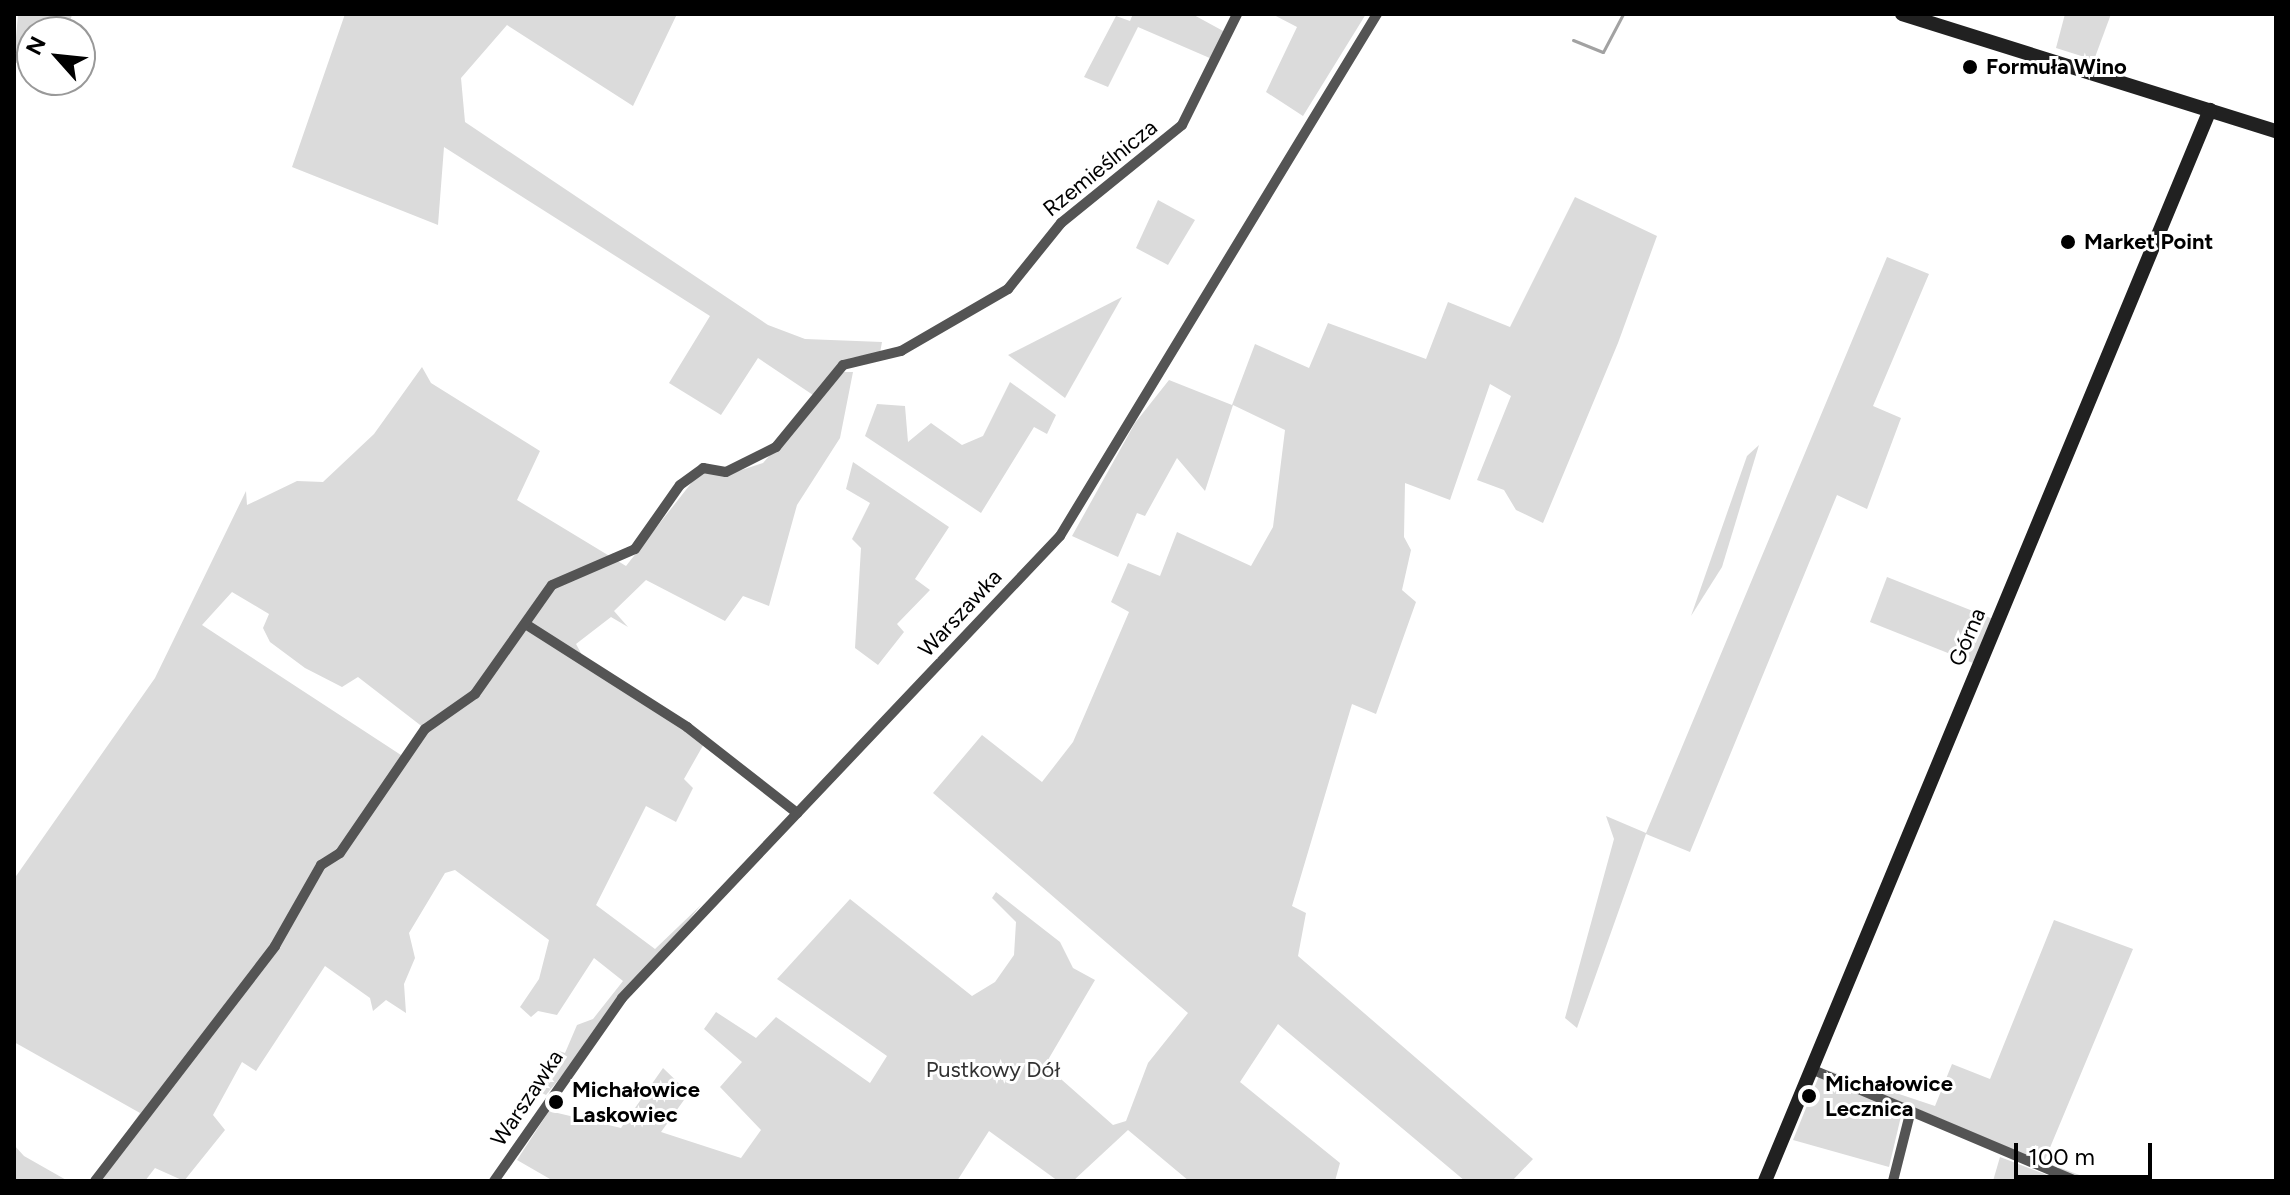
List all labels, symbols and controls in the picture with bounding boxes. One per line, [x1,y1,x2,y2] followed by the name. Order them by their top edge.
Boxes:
[16,16,96,96] north arrow
[20,32,52,60] text: N
[1986,54,2127,80] place label: Formuła Wino
[1961,58,1979,76] marker: Formuła Wino
[1038,114,1162,222] street label: Rzemieślnicza
[2084,229,2213,255] place label: Market Point
[2059,233,2077,251] marker: Market Point
[913,564,1007,662] street label: Warszawka
[1943,604,1991,670] street label: Górna
[485,1045,569,1151] street label: Warszawka
[926,1057,1060,1083] park label: Pustkowy Dół
[1825,1070,1953,1122] place label: Michałowice Lecznica
[572,1076,700,1128] place label: Michałowice Laskowiec
[1800,1087,1818,1105] marker: Michałowice Lecznica
[547,1093,565,1111] marker: Michałowice Laskowiec
[2018,1127,2156,1177] scale bar
[2028,1142,2095,1171] text: 100 m

